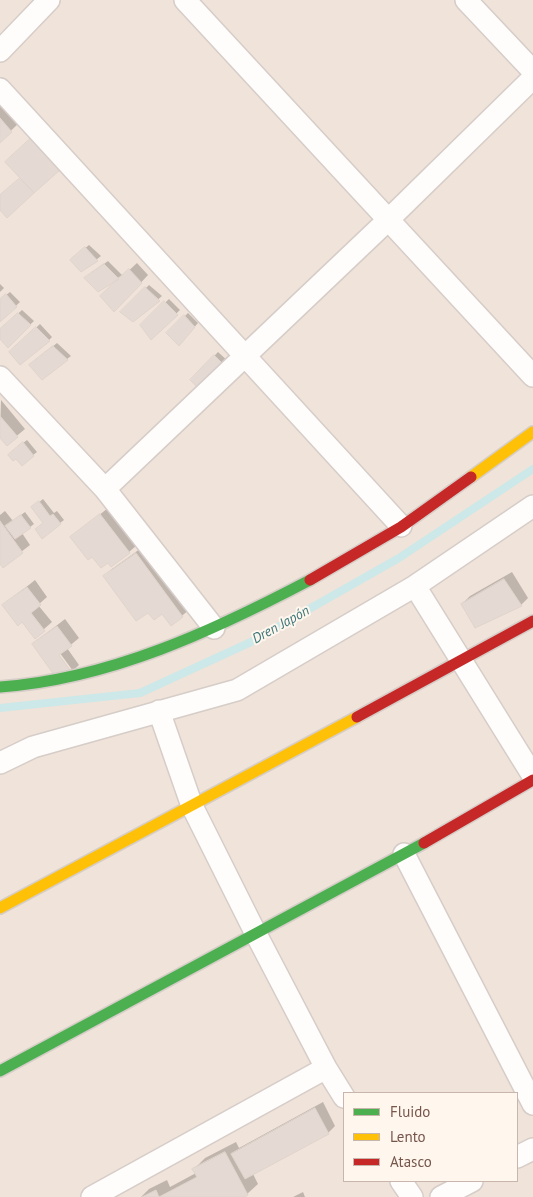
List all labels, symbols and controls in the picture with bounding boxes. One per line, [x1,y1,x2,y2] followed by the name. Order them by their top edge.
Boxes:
[249,602,313,648] water label: Dren Japón
[343,1092,518,1182] legend
[390,1102,430,1121] text: Fluido
[390,1127,426,1146] text: Lento
[390,1152,432,1171] text: Atasco

